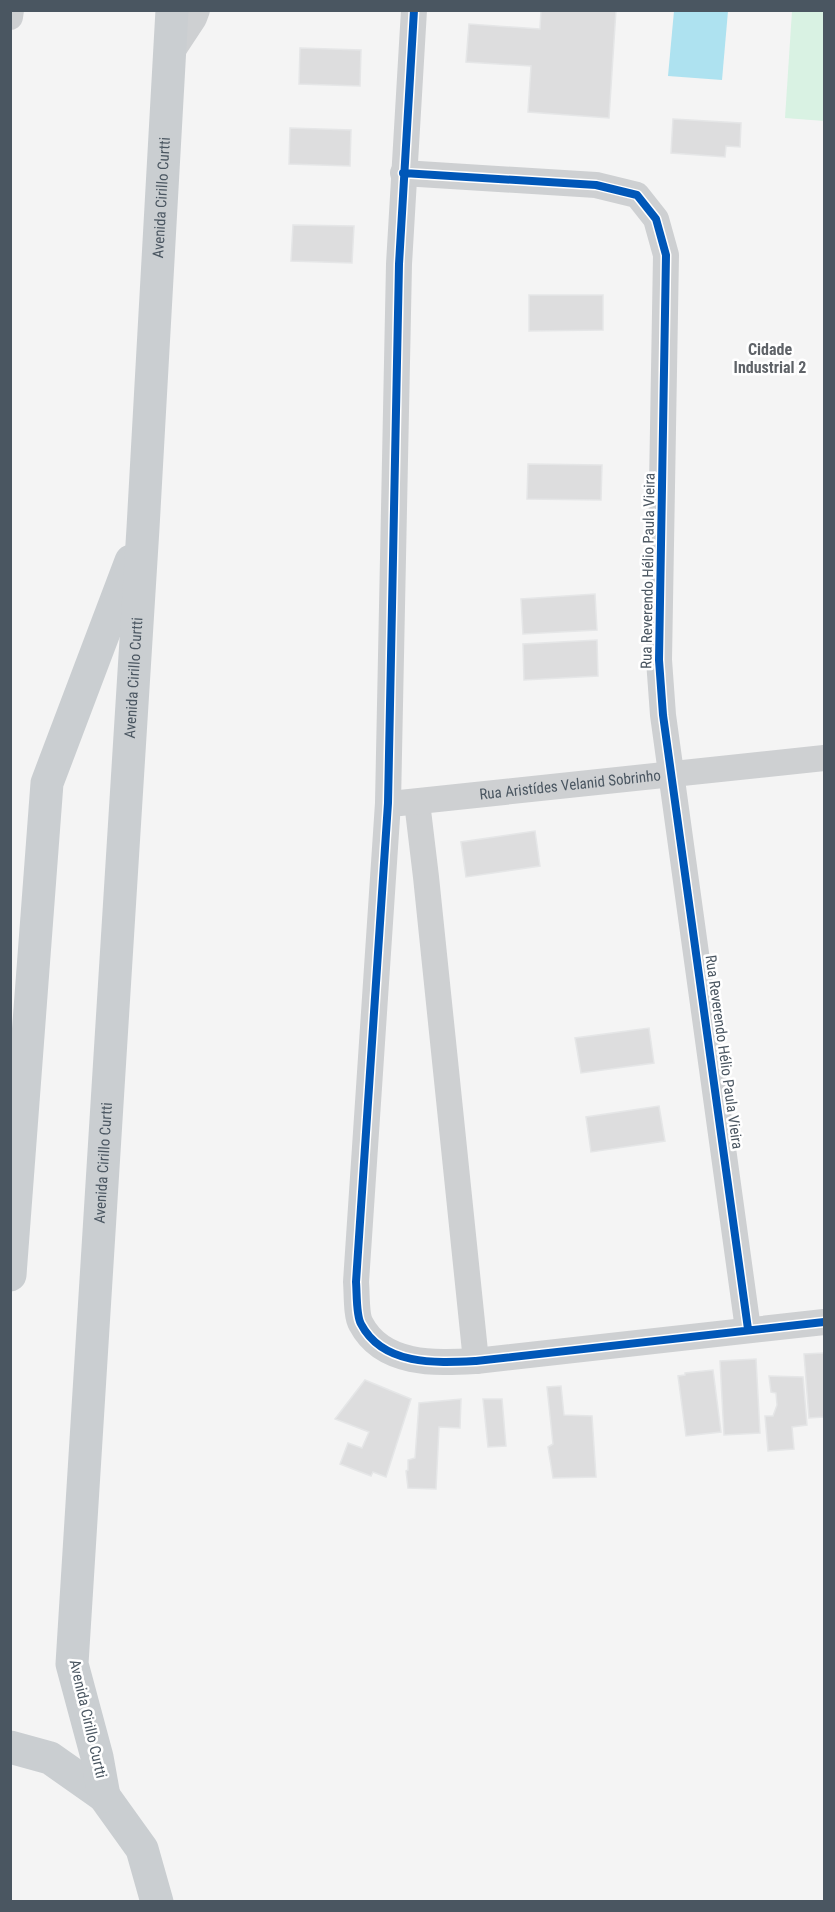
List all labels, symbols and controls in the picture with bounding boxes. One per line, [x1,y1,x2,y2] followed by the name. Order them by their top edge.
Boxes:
[149,137,174,259] street label: Avenida Cirillo Curtti
[734,340,806,377] district label: Cidade Industrial 2
[637,473,659,669] street label: Rua Reverendo Hélio Paula Vieira
[121,617,146,739] street label: Avenida Cirillo Curtti
[478,766,662,804] street label: Rua Aristídes Velanid Sobrinho
[701,954,747,1150] street label: Rua Reverendo Hélio Paula Vieira
[91,1102,116,1224] street label: Avenida Cirillo Curtti
[66,1658,110,1780] street label: Avenida Cirillo Curtti

